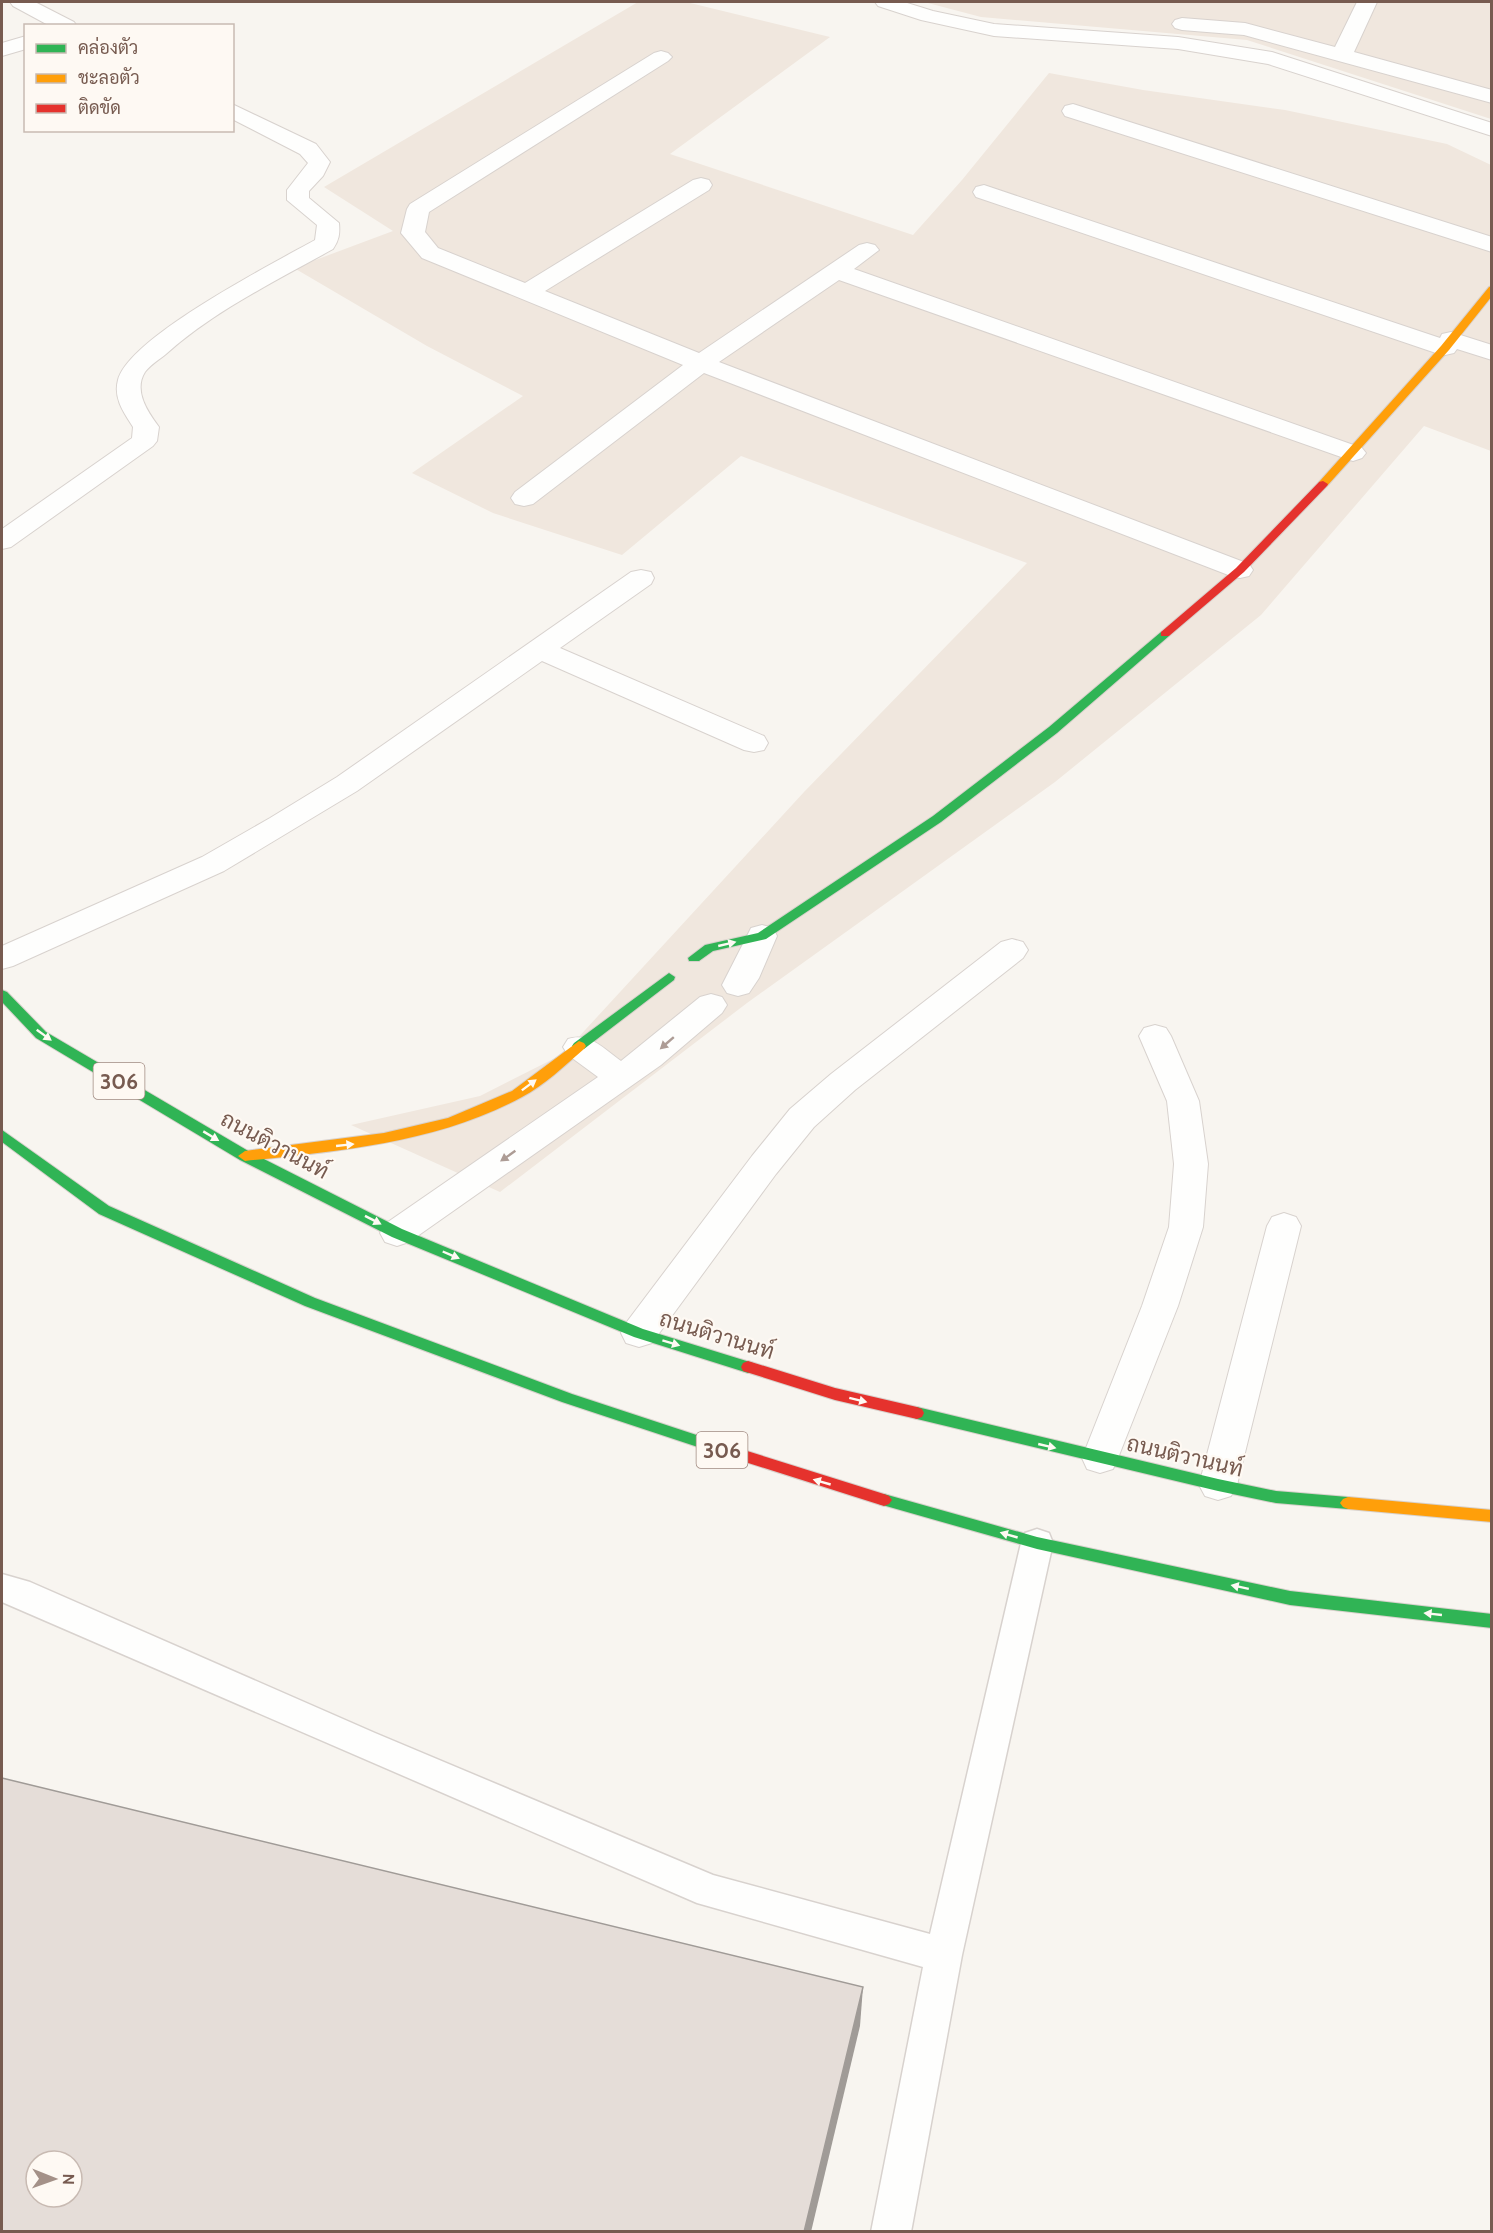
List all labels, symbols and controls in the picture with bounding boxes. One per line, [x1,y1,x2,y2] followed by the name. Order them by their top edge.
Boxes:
[24,24,234,132] legend
[78,36,138,59] text: คล่องตัว
[78,67,140,89] text: ชะลอตัว
[78,97,121,119] text: ติดขัด
[717,938,736,948] one-way arrow
[36,1029,52,1041] one-way arrow
[660,1036,675,1049] one-way arrow
[94,1063,144,1099] road number: 306
[521,1079,536,1091] one-way arrow
[216,1104,334,1185] street label: ถนนติวานนท์
[203,1130,219,1141] one-way arrow
[336,1140,355,1150] one-way arrow
[500,1150,516,1162] one-way arrow
[364,1215,381,1225] one-way arrow
[443,1250,461,1260] one-way arrow
[656,1304,778,1365] street label: ถนนติวานนท์
[662,1339,680,1348] one-way arrow
[849,1395,867,1405] one-way arrow
[1124,1429,1246,1482] street label: ถนนติวานนท์
[696,1432,748,1468] road number: 306
[1038,1442,1056,1452] one-way arrow
[812,1477,830,1486] one-way arrow
[1000,1530,1018,1539] one-way arrow
[1231,1582,1250,1591] one-way arrow
[1424,1609,1443,1619] one-way arrow
[24,2149,84,2209] north arrow
[59,2173,78,2185] text: N

